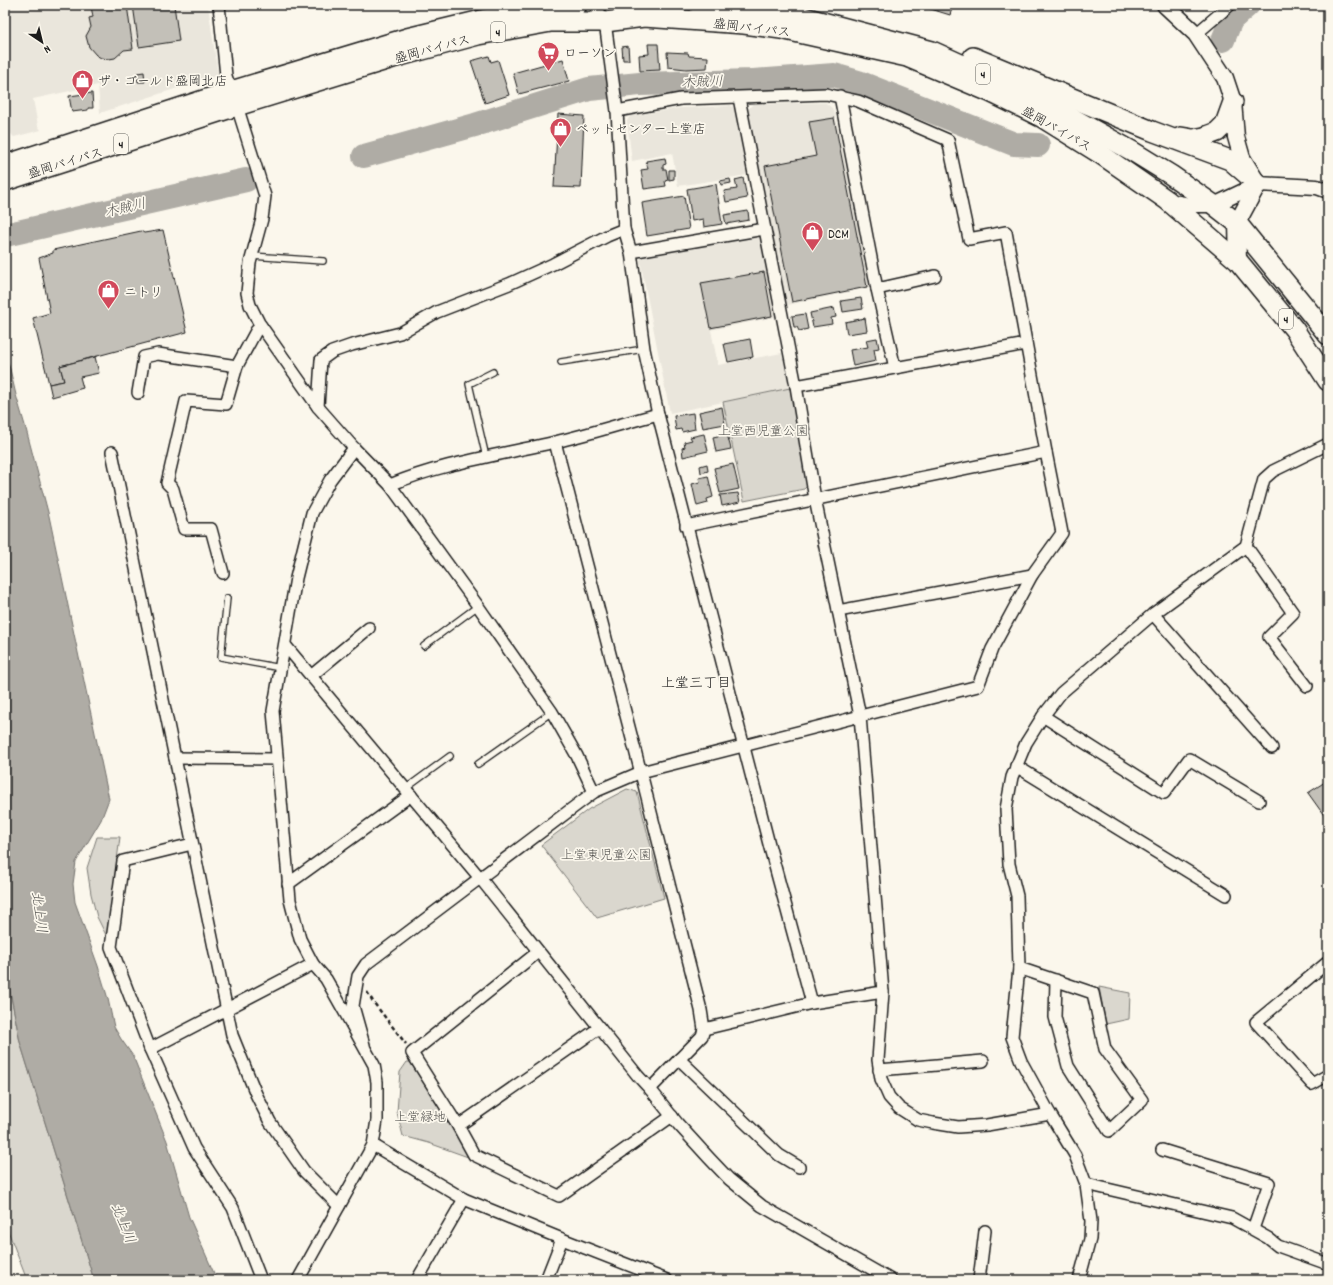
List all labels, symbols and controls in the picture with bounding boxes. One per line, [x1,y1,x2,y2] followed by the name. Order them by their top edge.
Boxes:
[712,15,791,44] street label: 盛岡バイパス
[22,22,62,62] north arrow
[491,22,505,42] road number: 4
[393,31,473,70] street label: 盛岡バイパス
[535,39,561,72] supermarket icon: ローソン
[39,40,53,57] text: N
[564,45,616,64] place label: ローソン
[976,64,990,84] road number: 4
[69,67,95,100] shop icon: ザ・ゴールド盛岡北店
[681,72,723,94] water label: 木賊川
[98,73,227,92] place label: ザ・ゴールド盛岡北店
[1017,103,1094,158] street label: 盛岡バイパス
[548,115,574,148] shop icon: ペットセンター上堂店
[576,121,705,140] place label: ペットセンター上堂店
[114,134,128,154] road number: 4
[26,144,106,185] street label: 盛岡バイパス
[103,194,148,223] water label: 木賊川
[800,220,826,253] shop icon: DCM
[828,226,849,245] place label: DCM
[96,278,122,311] shop icon: ニトリ
[124,284,163,303] place label: ニトリ
[1279,309,1293,329] road number: 4
[717,423,809,442] park label: 上堂西児童公園
[661,674,731,694] district label: 上堂三丁目
[560,847,652,866] park label: 上堂東児童公園
[25,890,51,934] water label: 北上川
[394,1109,446,1128] park label: 上堂緑地
[105,1201,139,1247] water label: 北上川

